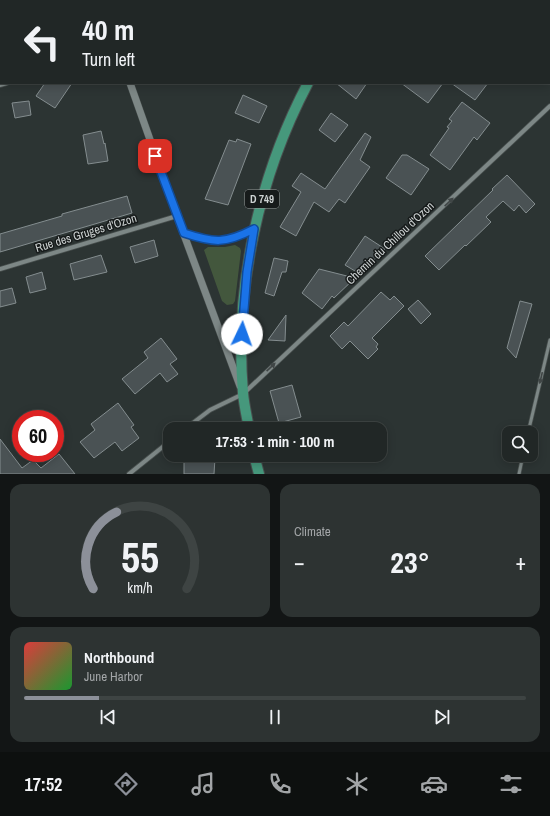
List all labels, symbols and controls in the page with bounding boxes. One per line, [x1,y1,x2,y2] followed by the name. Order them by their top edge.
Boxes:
[82,11,134,49] text: 40 m
[16,16,68,68] icon: left
[82,47,135,72] text: Turn left
[138,139,172,173] pin
[144,145,166,167] icon: arrive
[245,190,279,208] road number: D 749
[444,197,454,207] one-way arrow
[342,198,438,288] street label: Chemin du Chillou d'Ozon
[33,210,139,256] street label: Rue des Gruges d'Ozon
[221,313,263,355] position arrow
[267,363,276,372] one-way arrow
[538,372,544,384] one-way arrow
[12,410,64,462] speed limit sign: 60
[502,426,538,462] map controls
[502,426,538,462] button: search
[216,431,334,452] text: 17:53 · 1 min · 100 m
[294,523,331,540] text: Climate
[121,528,159,584] text: 55
[390,542,430,582] text: 23°
[294,547,305,577] text: −
[515,547,526,577] text: +
[127,577,153,596] text: km/h
[84,647,154,668] text: Northbound
[84,668,143,685] text: June Harbor
[97,706,119,728] icon: previous
[264,706,286,728] icon: pause
[431,706,453,728] icon: next
[112,770,140,798] icon: directions
[189,770,217,798] icon: music
[266,770,294,798] icon: phone
[343,770,371,798] icon: climate
[420,770,448,798] icon: car
[497,770,525,798] icon: filters
[25,772,62,797] text: 17:52

